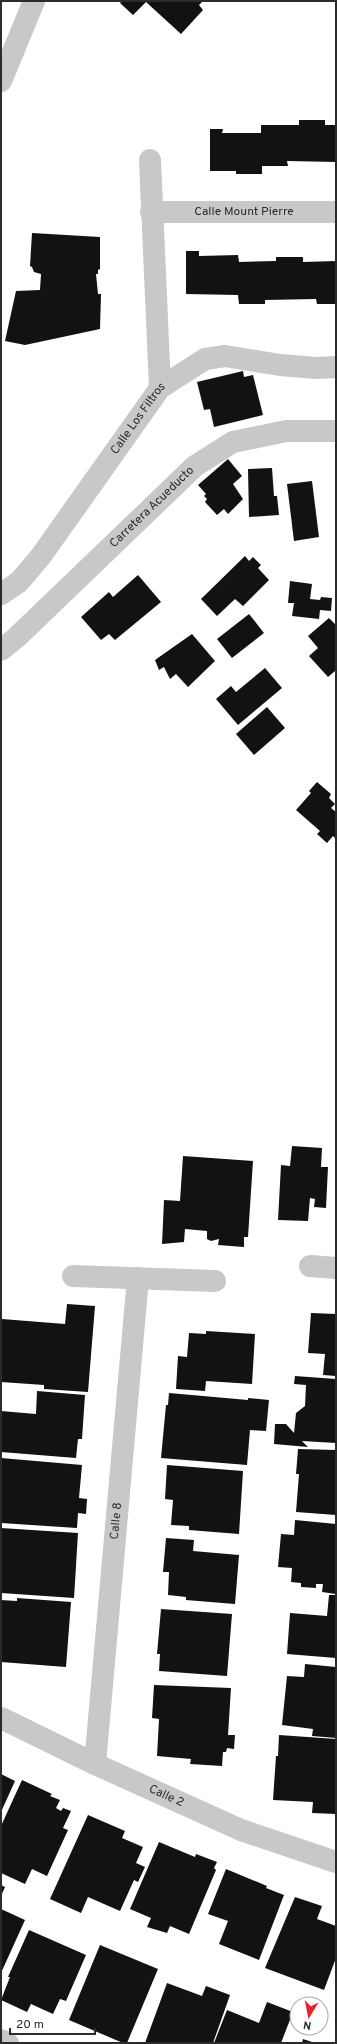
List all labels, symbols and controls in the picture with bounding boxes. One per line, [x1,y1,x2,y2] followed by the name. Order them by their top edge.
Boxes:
[194,204,294,220] street label: Calle Mount Pierre
[107,379,169,458] street label: Calle Los Filtros
[106,463,198,552] street label: Carretera Acueducto
[107,1502,126,1540] street label: Calle 8
[146,1781,187,1811] street label: Calle 2
[289,1996,329,2036] north arrow
[10,2010,95,2036] scale bar
[16,2017,44,2033] text: 20 m
[302,2017,313,2032] text: N

